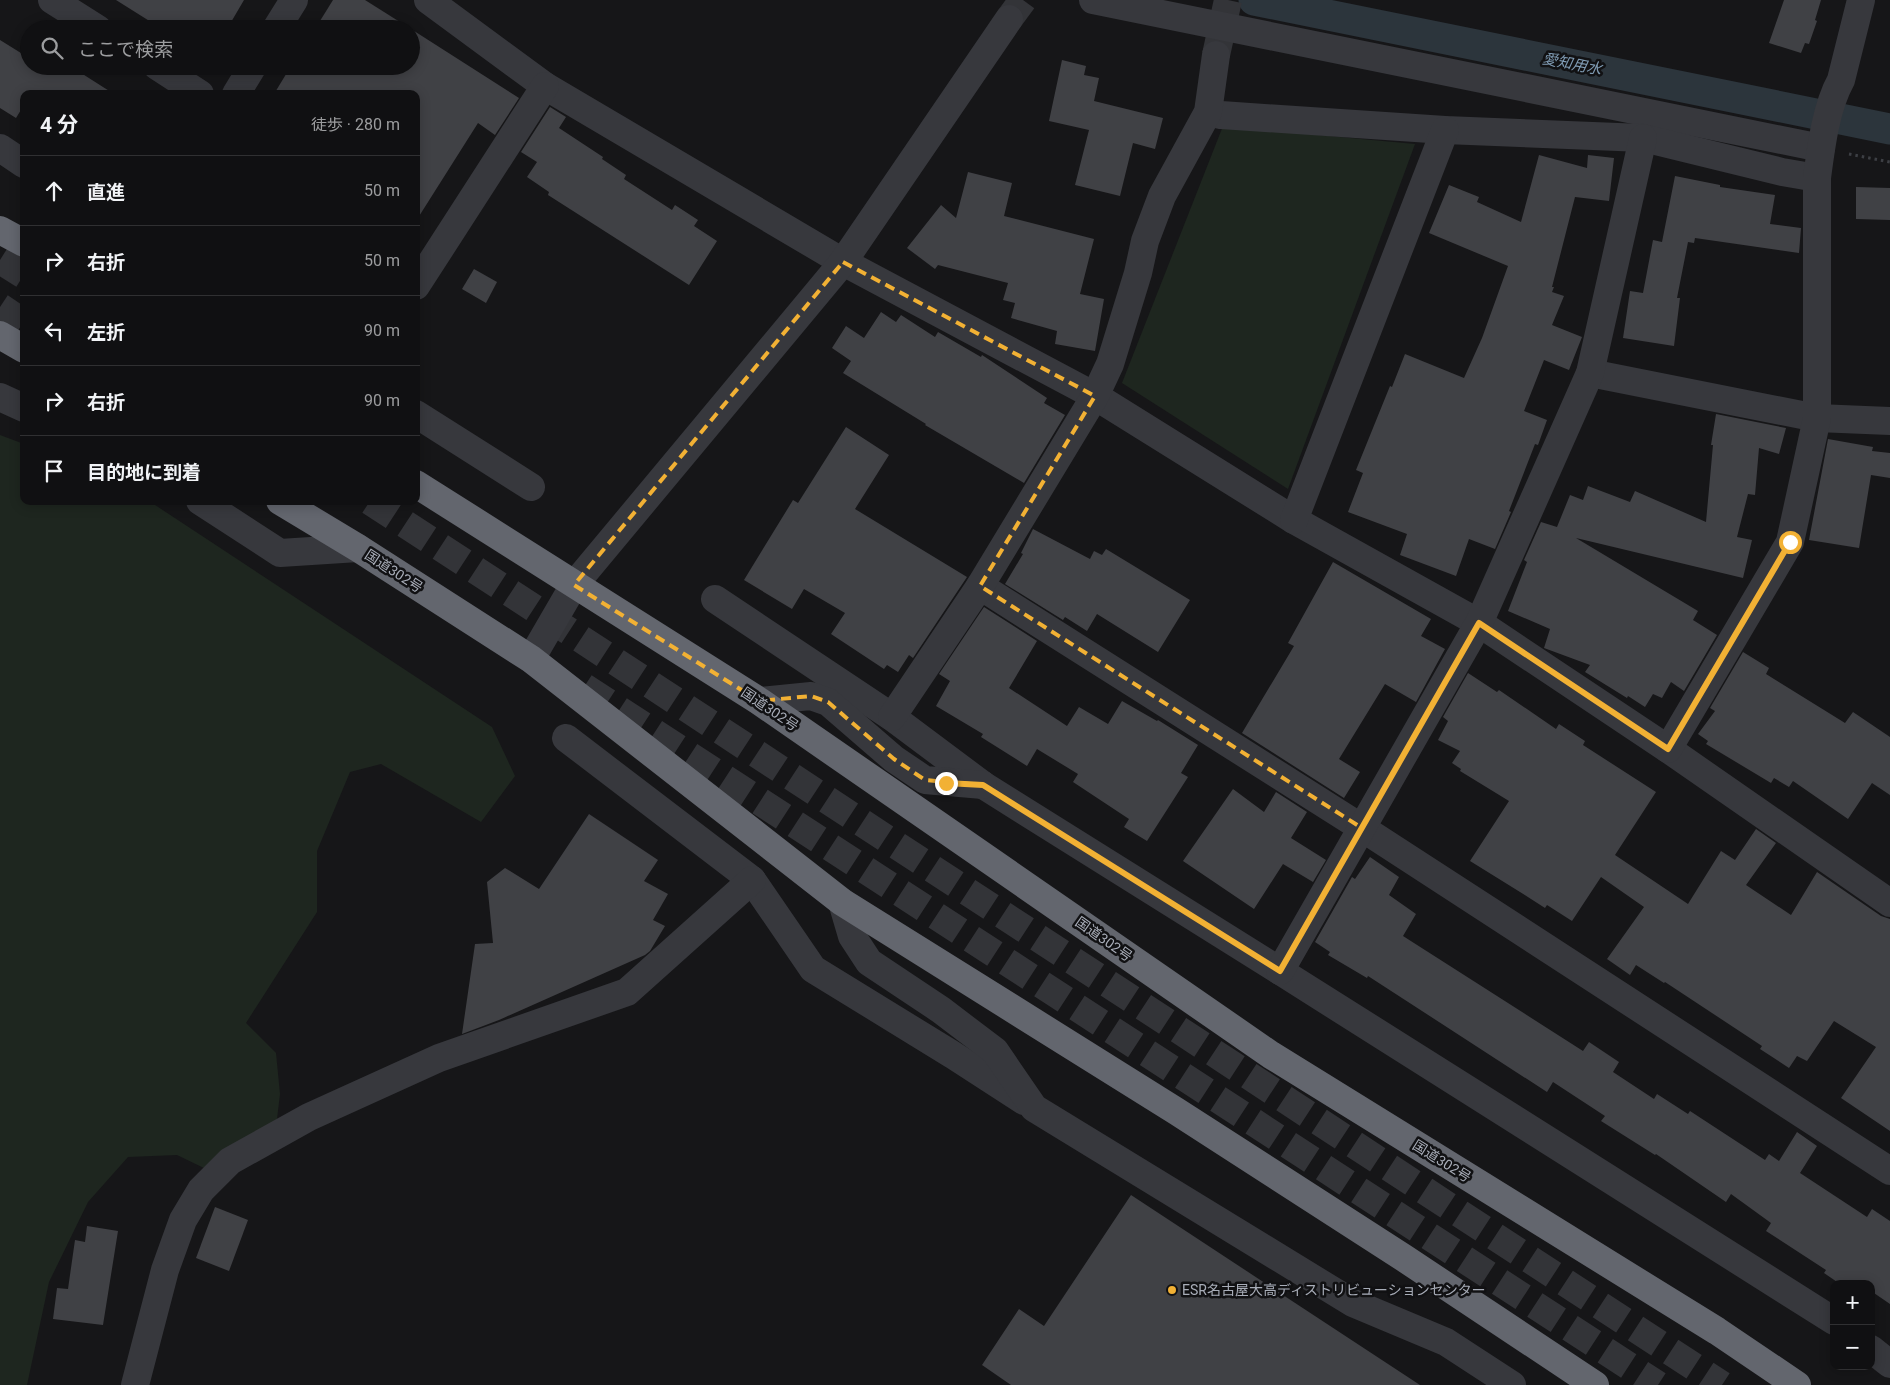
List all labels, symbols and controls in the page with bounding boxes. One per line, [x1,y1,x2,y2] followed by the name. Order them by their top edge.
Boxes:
[20,20,420,75] search box
[38,34,66,62] icon: search
[78,38,173,61] text: ここで検索
[1541,49,1605,79] water label: 愛知用水
[40,113,78,137] text: 4 分
[311,115,400,134] text: 徒歩 · 280 m
[40,177,68,205] icon: ahead
[87,181,125,204] text: 直進
[364,181,400,200] text: 50 m
[40,247,68,275] icon: right
[87,251,125,274] text: 右折
[364,251,400,270] text: 50 m
[40,317,68,345] icon: left
[87,321,125,344] text: 左折
[364,321,400,340] text: 90 m
[40,387,68,415] icon: right
[87,391,125,414] text: 右折
[364,391,400,410] text: 90 m
[40,457,68,485] icon: arrive
[87,461,201,484] text: 目的地に到着
[1779,531,1802,554] route start
[362,546,426,596] street label: 国道302号
[738,684,802,734] street label: 国道302号
[935,772,958,795] route end
[1073,914,1135,964] street label: 国道302号
[1410,1137,1474,1185] street label: 国道302号
[1830,1280,1875,1370] map controls
[1830,1280,1875,1325] button: +
[1182,1282,1486,1298] place label: ESR名古屋大高ディストリビューションセンター
[1166,1284,1178,1296] marker: ESR名古屋大高ディストリビューションセンター
[1830,1325,1875,1370] button: −

